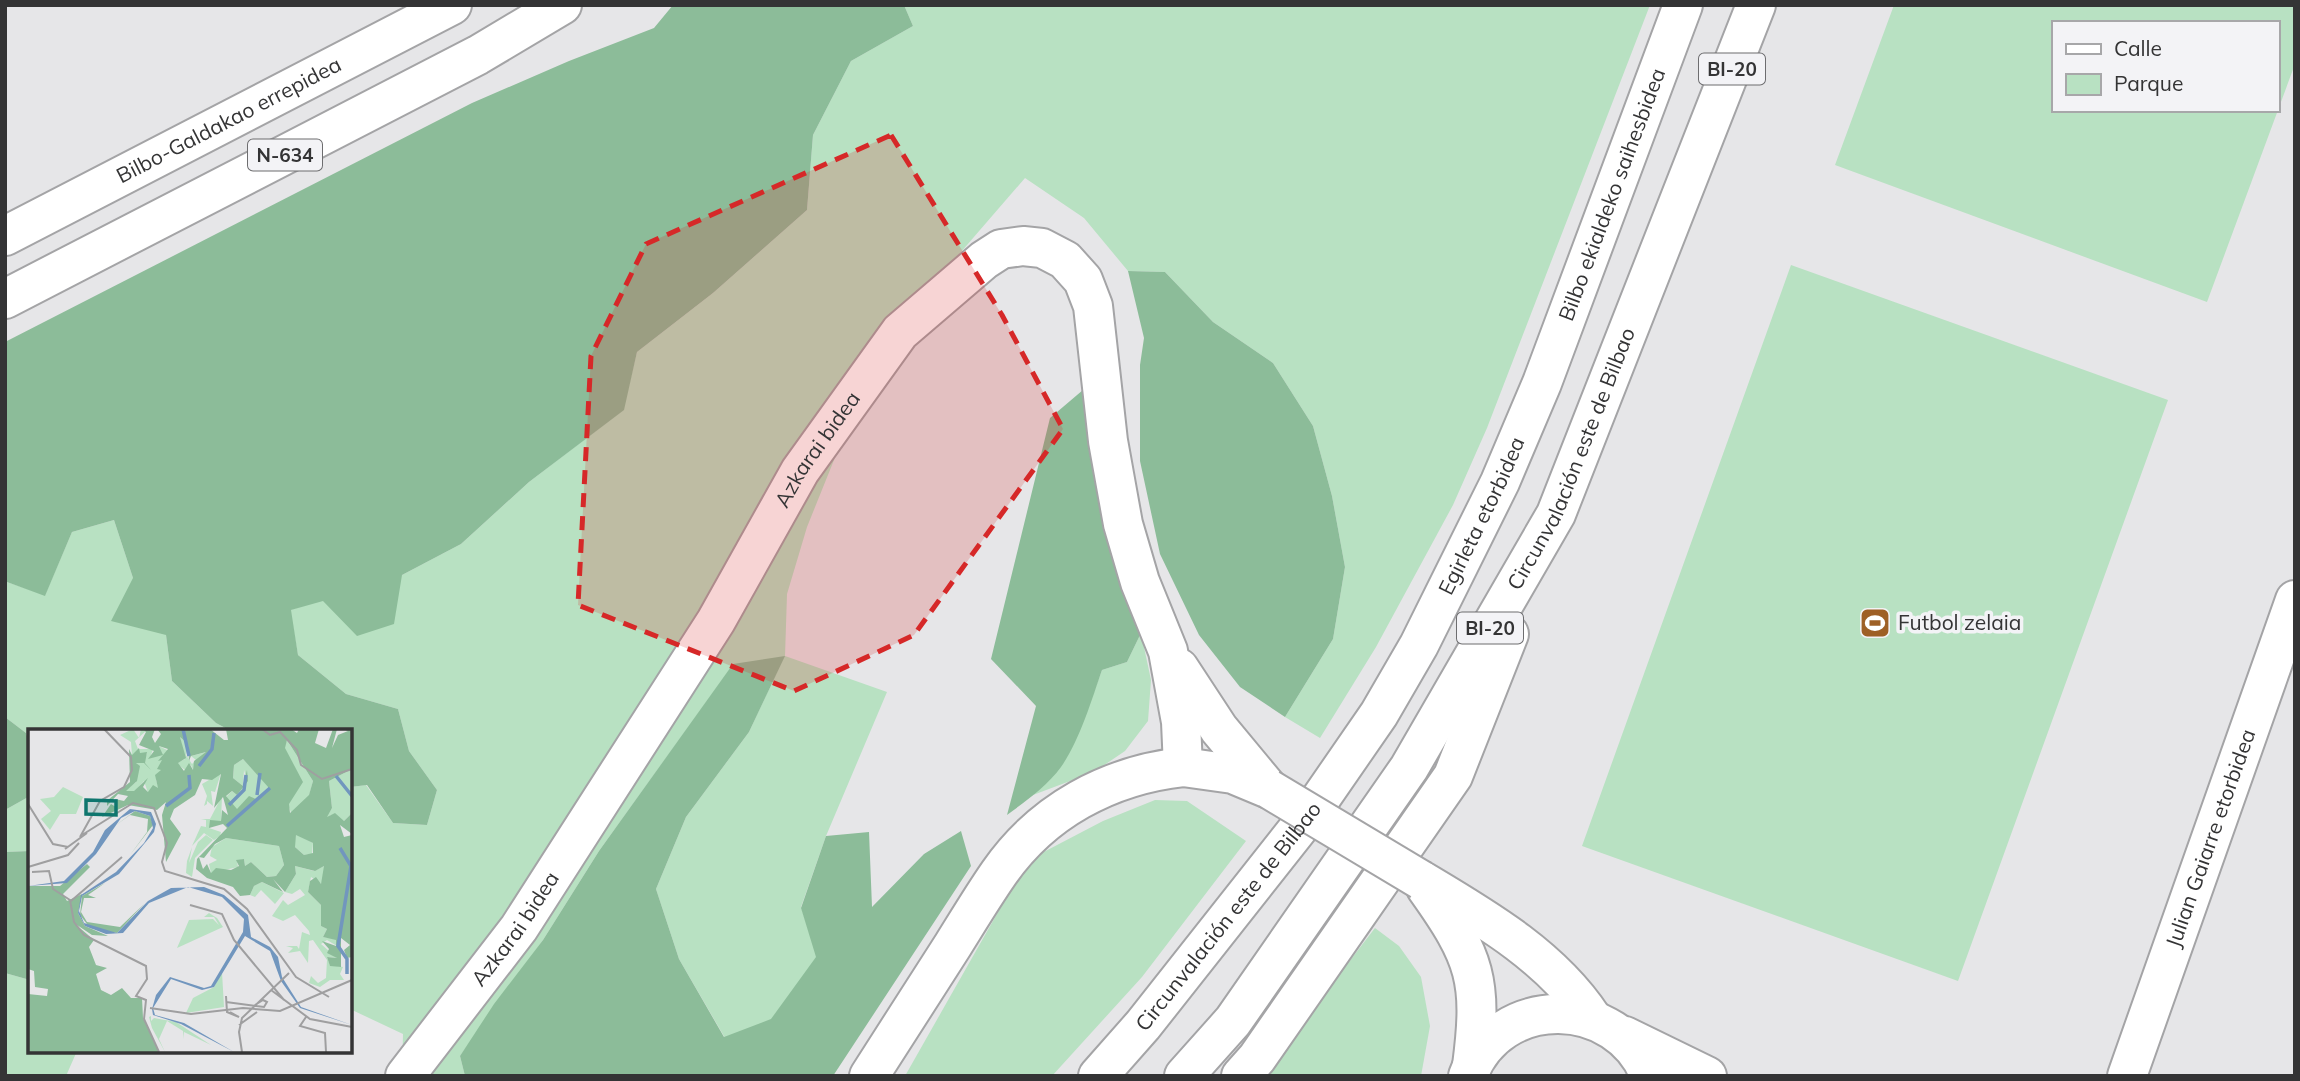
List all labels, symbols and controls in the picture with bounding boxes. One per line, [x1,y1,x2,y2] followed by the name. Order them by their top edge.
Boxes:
[2052,21,2279,112] legend
[2114,35,2162,61] text: Calle
[112,51,345,188] street label: Bilbo-Galdakao errepidea
[1699,54,1765,85] road number: BI-20
[1552,64,1670,324] street label: Bilbo ekialdeko saihesbidea
[2114,70,2183,96] text: Parque
[248,140,322,170] road number: N-634
[1501,324,1640,594] street label: Circunvalación este de Bilbao
[768,386,865,512] street label: Azkarai bidea
[1432,433,1530,599] street label: Egirleta etorbidea
[1858,606,1892,640] sports icon: Futbol zelaia
[1898,609,2021,635] place label: Futbol zelaia
[1457,612,1523,643] road number: BI-20
[2159,725,2260,951] street label: Julian Gaiarre etorbidea
[28,729,352,1053] inset map
[1129,797,1326,1036] street label: Circunvalación este de Bilbao
[465,866,564,991] street label: Azkarai bidea

